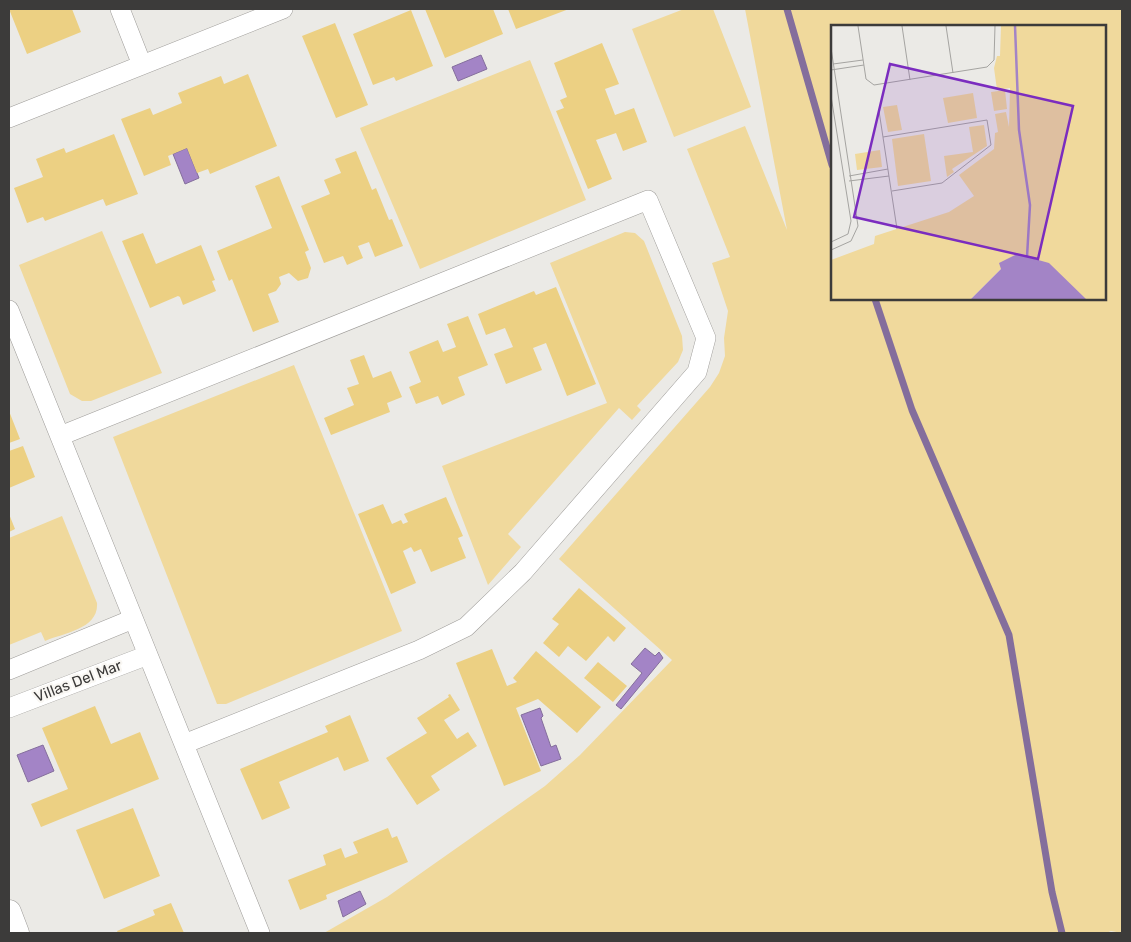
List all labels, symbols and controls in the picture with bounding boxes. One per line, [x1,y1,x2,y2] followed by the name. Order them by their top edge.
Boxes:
[831,25,1106,300] inset map
[32,656,125,706] street label: Villas Del Mar

